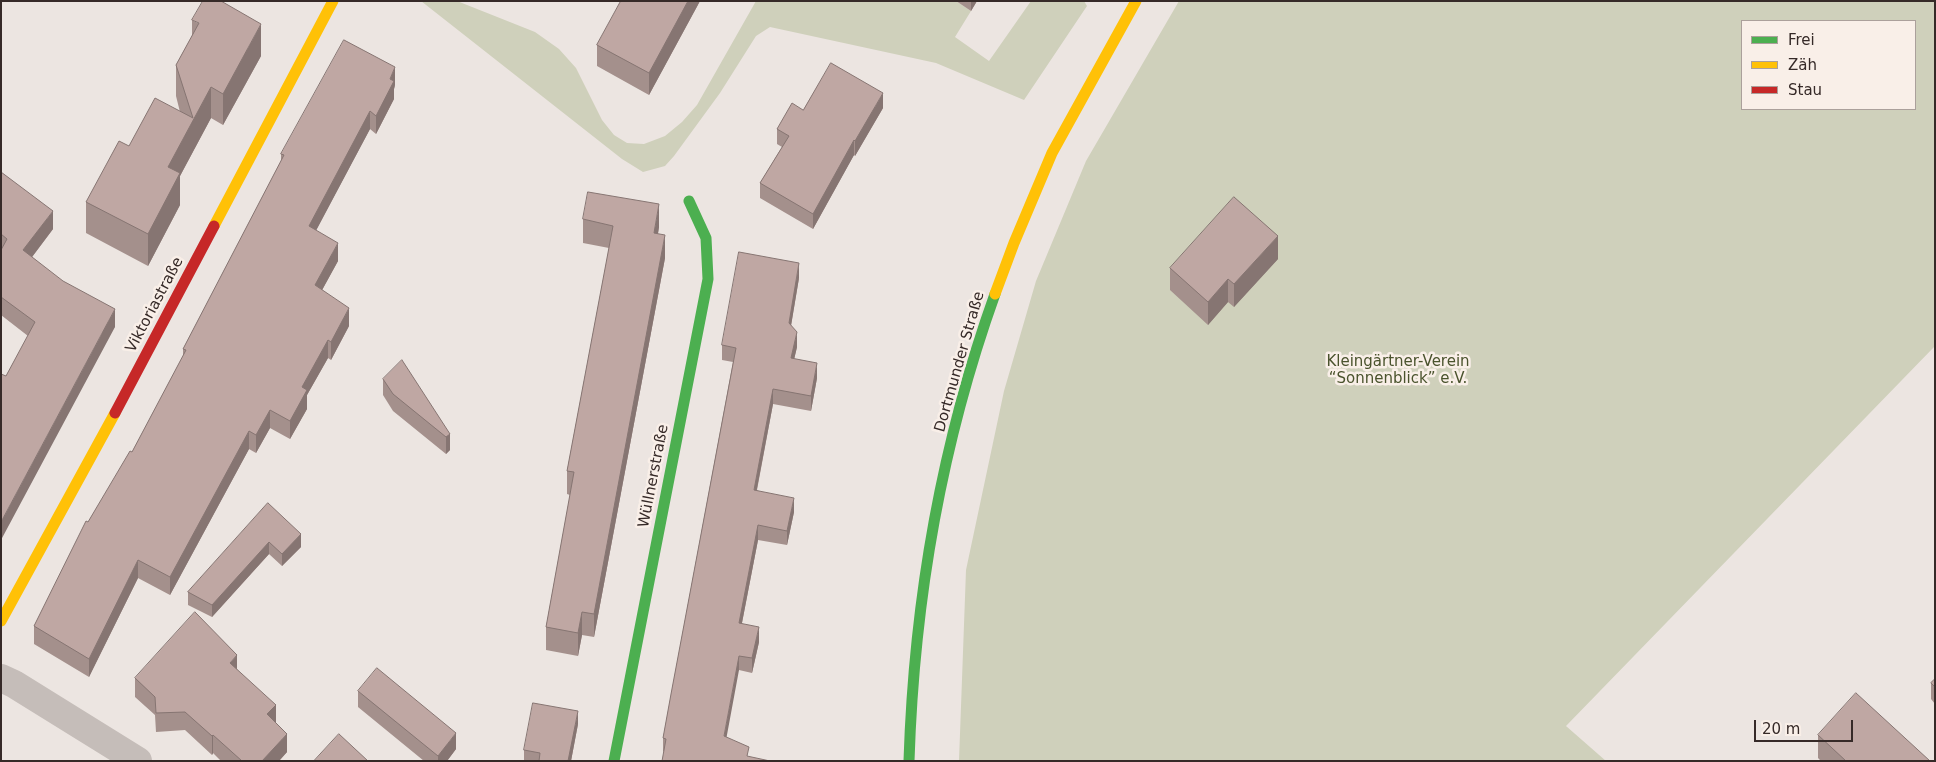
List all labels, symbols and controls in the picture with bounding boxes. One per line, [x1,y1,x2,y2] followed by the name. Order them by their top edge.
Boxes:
[1741,20,1916,110] legend
[1788,31,1815,49] text: Frei
[1788,56,1817,74] text: Zäh
[1788,81,1822,99] text: Stau
[122,254,188,356] street label: Viktoriastraße
[931,290,989,434] street label: Dortmunder Straße
[1326,353,1470,388] park label: Kleingärtner-Verein “Sonnenblick” e.V.
[635,423,673,529] street label: Wüllnerstraße
[1756,710,1855,742] scale bar
[1762,720,1800,738] text: 20 m

